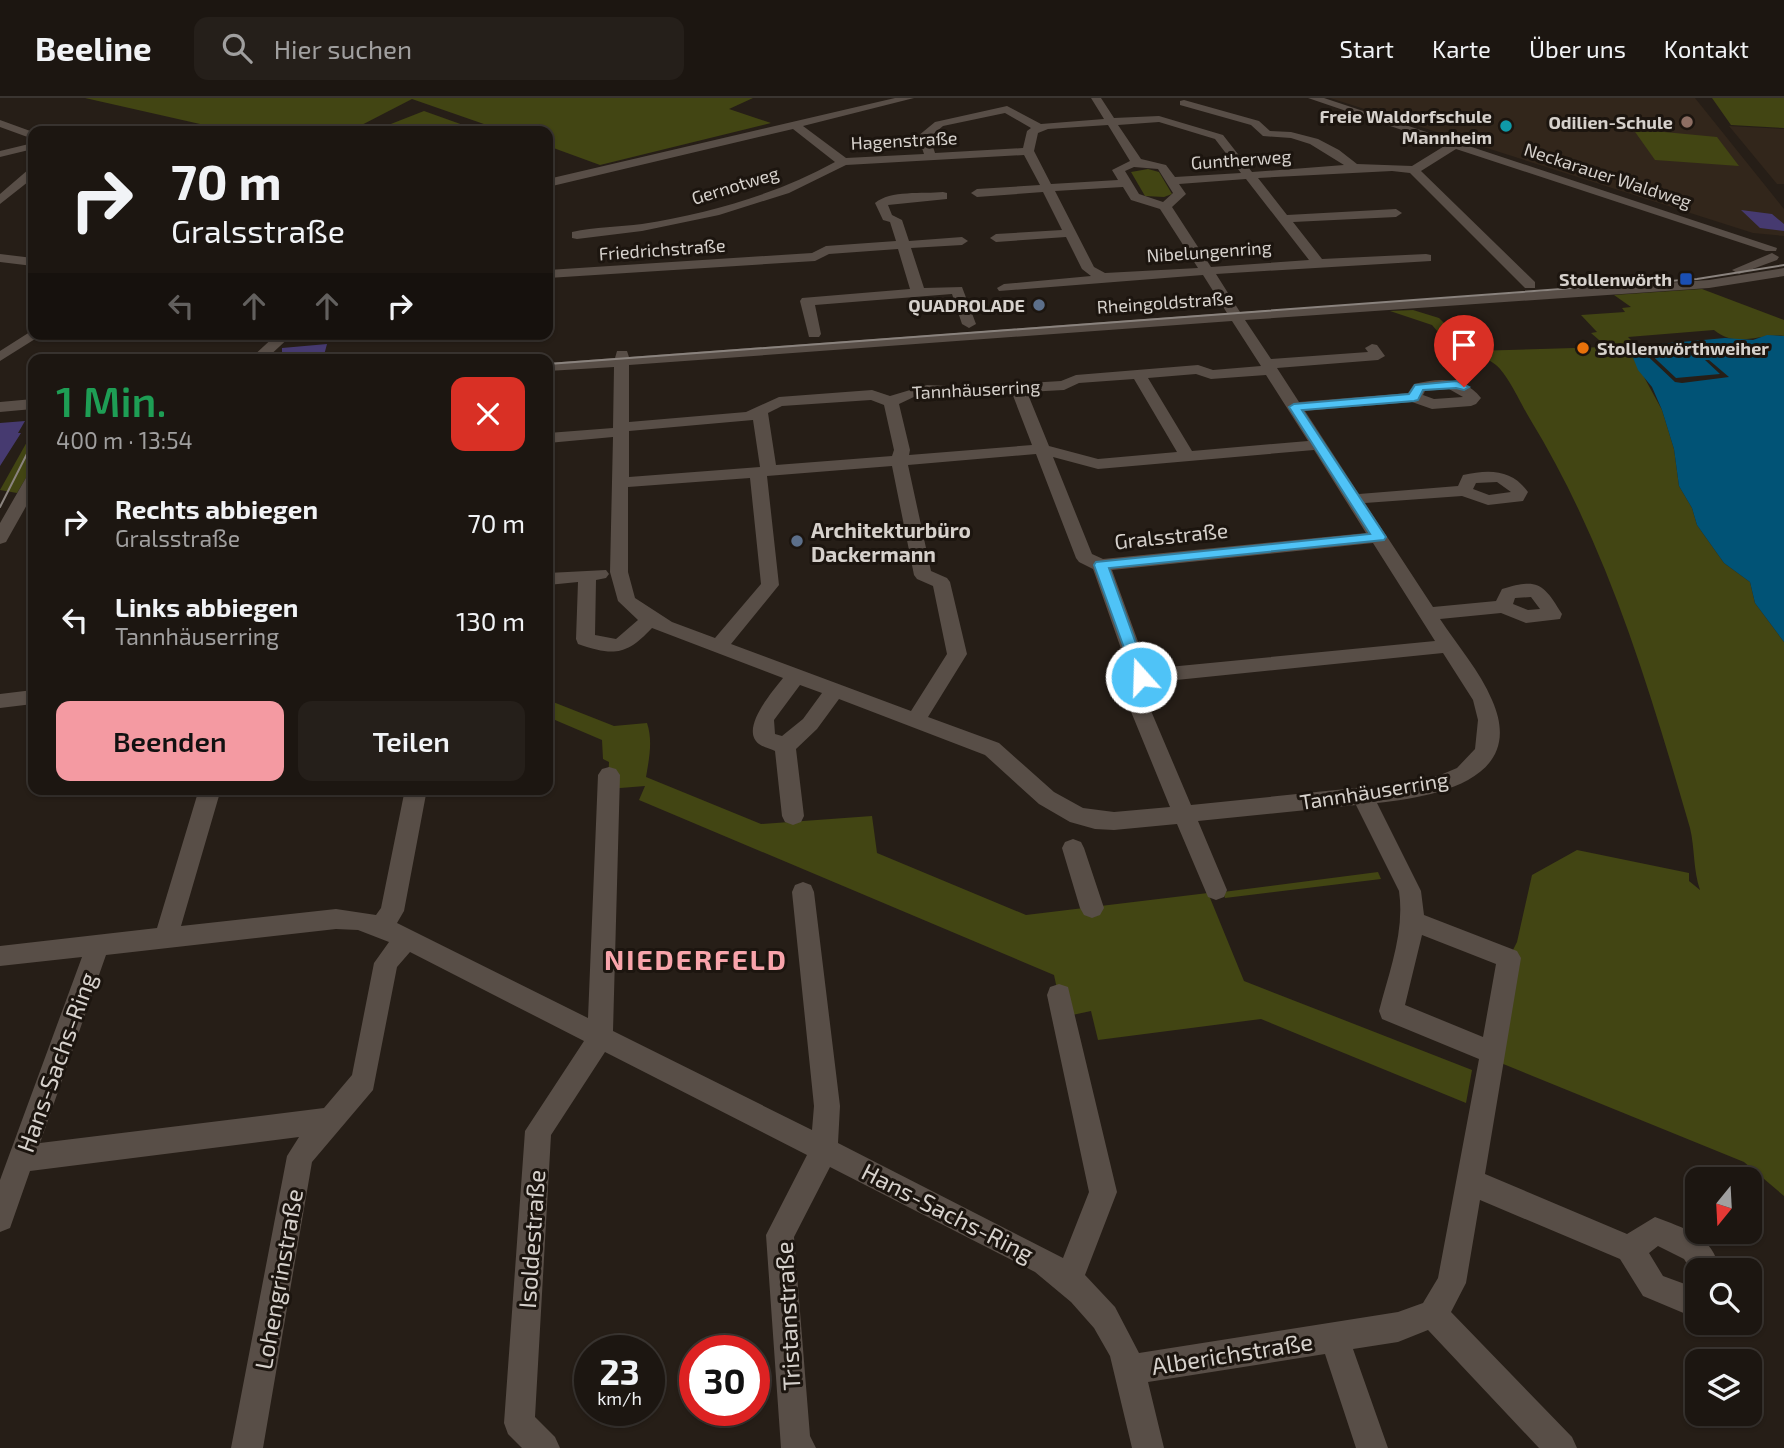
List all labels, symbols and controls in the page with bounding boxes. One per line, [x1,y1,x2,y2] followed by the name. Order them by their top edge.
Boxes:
[194,17,684,80] search box
[35,28,152,68] text: Beeline
[218,29,256,67] icon: search
[274,33,412,64] text: Hier suchen
[1340,34,1394,63] text: Start
[1432,34,1491,63] text: Karte
[1529,34,1626,63] text: Über uns
[1664,34,1749,63] text: Kontakt
[1320,105,1492,148] place label: Freie Waldorfschule Mannheim
[1548,111,1673,133] place label: Odilien-Schule
[1679,114,1695,130] marker: Odilien-Schule
[1498,118,1514,134] marker: Freie Waldorfschule Mannheim
[850,126,958,154] street label: Hagenstraße
[1522,138,1694,212] street label: Neckarauer Waldweg
[1190,145,1292,173] street label: Guntherweg
[171,151,282,210] text: 70 m
[56,154,147,245] icon: right
[689,161,781,209] street label: Gernotweg
[171,211,345,249] text: Gralsstraße
[598,234,726,264] street label: Friedrichstraße
[1146,236,1272,266] street label: Nibelungenring
[1559,268,1672,290] place label: Stollenwörth
[1678,271,1694,287] marker: Stollenwörth
[1096,286,1234,318] street label: Rheingoldstraße
[162,287,200,325] icon: left
[235,287,273,325] icon: ahead
[308,287,346,325] icon: ahead
[381,287,419,325] icon: right
[908,294,1025,316] place label: QUADROLADE
[1031,297,1047,313] marker: QUADROLADE
[1434,315,1494,387] pin
[1445,326,1483,364] icon: arrive
[1597,337,1769,359] place label: Stollenwörthweiher
[1575,340,1591,356] marker: Stollenwörthweiher
[56,375,167,425] text: 1 Min.
[911,375,1041,403] street label: Tannhäuserring
[451,377,525,451] button: close
[56,426,193,454] text: 400 m · 13:54
[115,493,318,524] text: Rechts abbiegen
[56,503,94,541] icon: right
[467,507,525,538] text: 70 m
[811,517,971,566] place label: Architekturbüro Dackermann
[1113,517,1229,553] street label: Gralsstraße
[115,524,240,552] text: Gralsstraße
[789,533,805,549] marker: Architekturbüro Dackermann
[115,591,299,622] text: Links abbiegen
[56,601,94,639] icon: left
[456,605,525,636] text: 130 m
[115,622,279,650] text: Tannhäuserring
[1104,640,1178,714] position arrow
[56,701,284,781] button: Beenden
[298,701,525,781] button: Teilen
[1298,766,1450,814] street label: Tannhäuserring
[604,942,788,976] district label: NIEDERFELD
[10,968,102,1156] street label: Hans-Sachs-Ring
[857,1156,1039,1268] street label: Hans-Sachs-Ring
[1685,1167,1762,1244] north arrow
[1685,1167,1762,1426] map controls
[512,1169,550,1309] street label: Isoldestraße
[248,1186,308,1372] street label: Lohengrinstraße
[769,1241,805,1391] street label: Tristanstraße
[1685,1258,1762,1335] button: search
[1149,1326,1315,1380] street label: Alberichstraße
[679,1335,770,1426] speed limit sign: 30
[1685,1349,1762,1426] button: layers
[599,1350,640,1392] text: 23
[597,1387,642,1409] text: km/h

